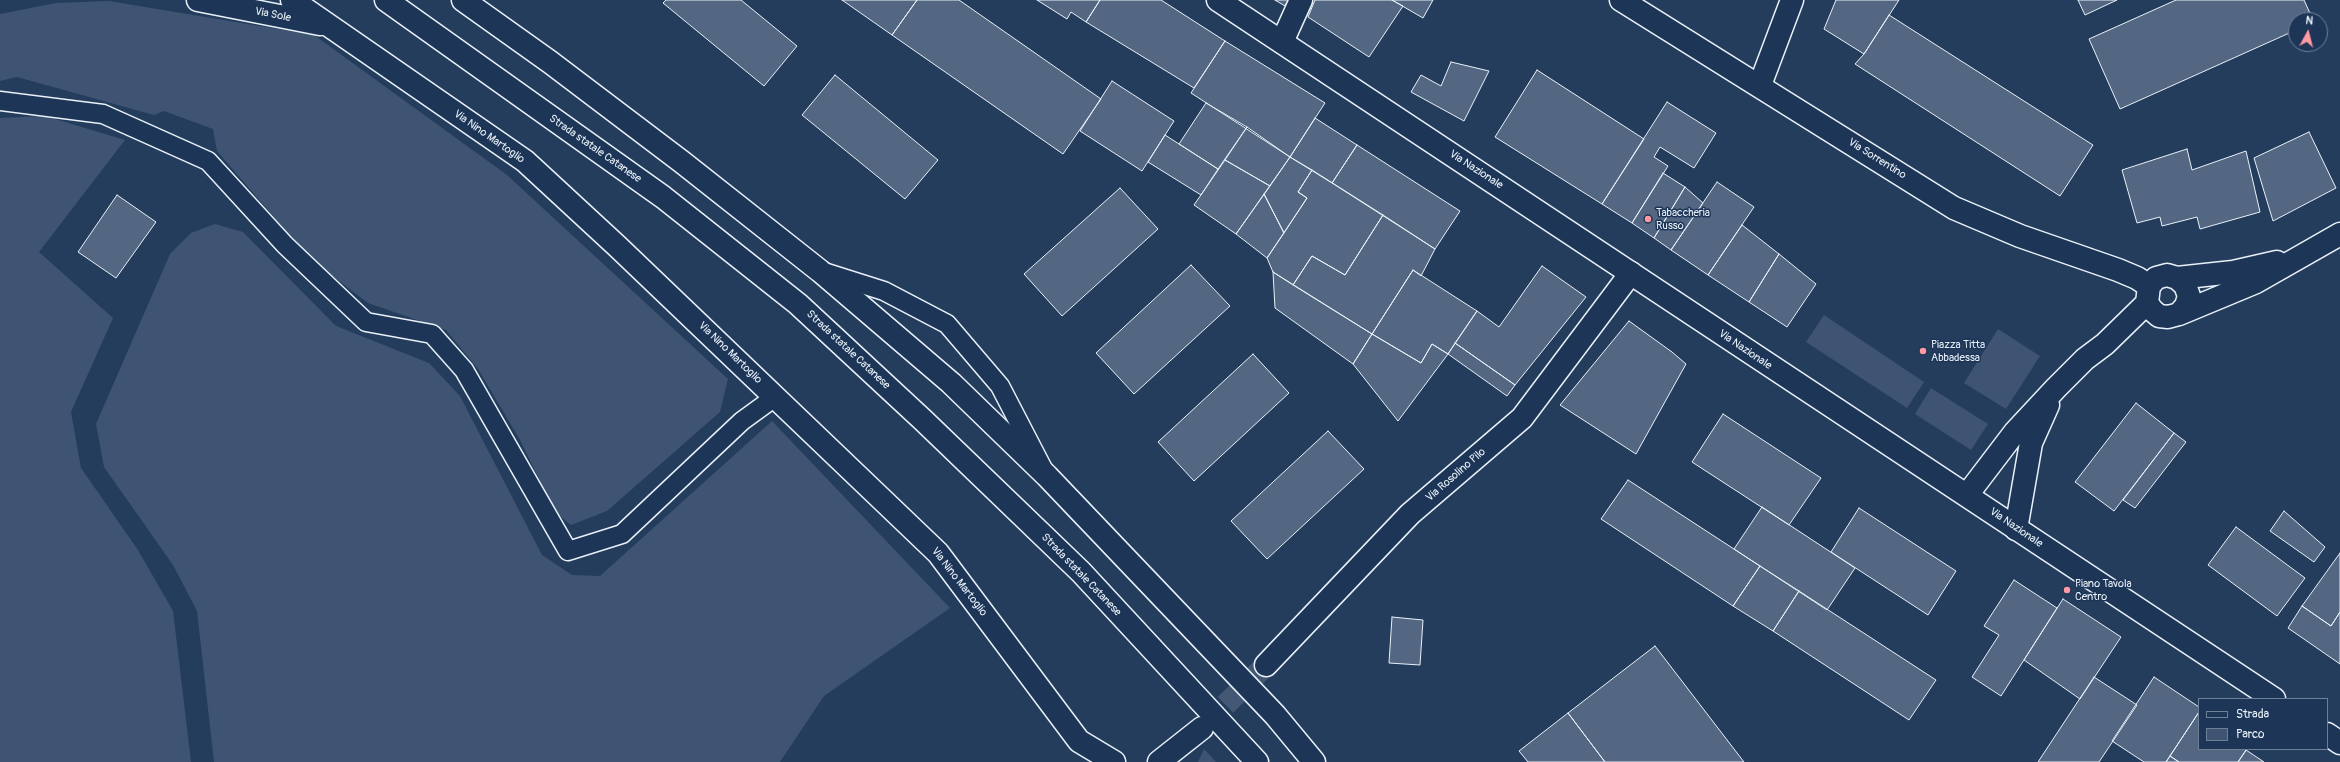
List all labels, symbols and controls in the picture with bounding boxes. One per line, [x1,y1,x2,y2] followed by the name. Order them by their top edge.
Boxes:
[254,5,292,25] street label: Via Sole
[2288,12,2328,52] north arrow
[2305,14,2314,27] text: N
[451,108,527,166] street label: Via Nino Martoglio
[546,112,644,186] street label: Strada statale Catanese
[1846,136,1908,182] street label: Via Sorrentino
[1447,148,1505,192] street label: Via Nazionale
[1656,206,1710,232] place label: Tabaccheria Russo
[1643,214,1653,224] marker: Tabaccheria Russo
[803,308,893,392] street label: Strada statale Catanese
[695,319,765,387] street label: Via Nino Martoglio
[1716,327,1774,373] street label: Via Nazionale
[1931,338,1985,364] place label: Piazza Titta Abbadessa
[1918,346,1928,356] marker: Piazza Titta Abbadessa
[1423,445,1489,505] street label: Via Rosolino Pilo
[1987,505,2045,551] street label: Via Nazionale
[1038,531,1124,619] street label: Strada statale Catanese
[928,545,990,619] street label: Via Nino Martoglio
[2075,577,2132,603] place label: Piano Tavola Centro
[2062,585,2072,595] marker: Piano Tavola Centro
[2198,698,2328,750] legend
[2236,707,2269,722] text: Strada
[2236,727,2265,742] text: Parco

